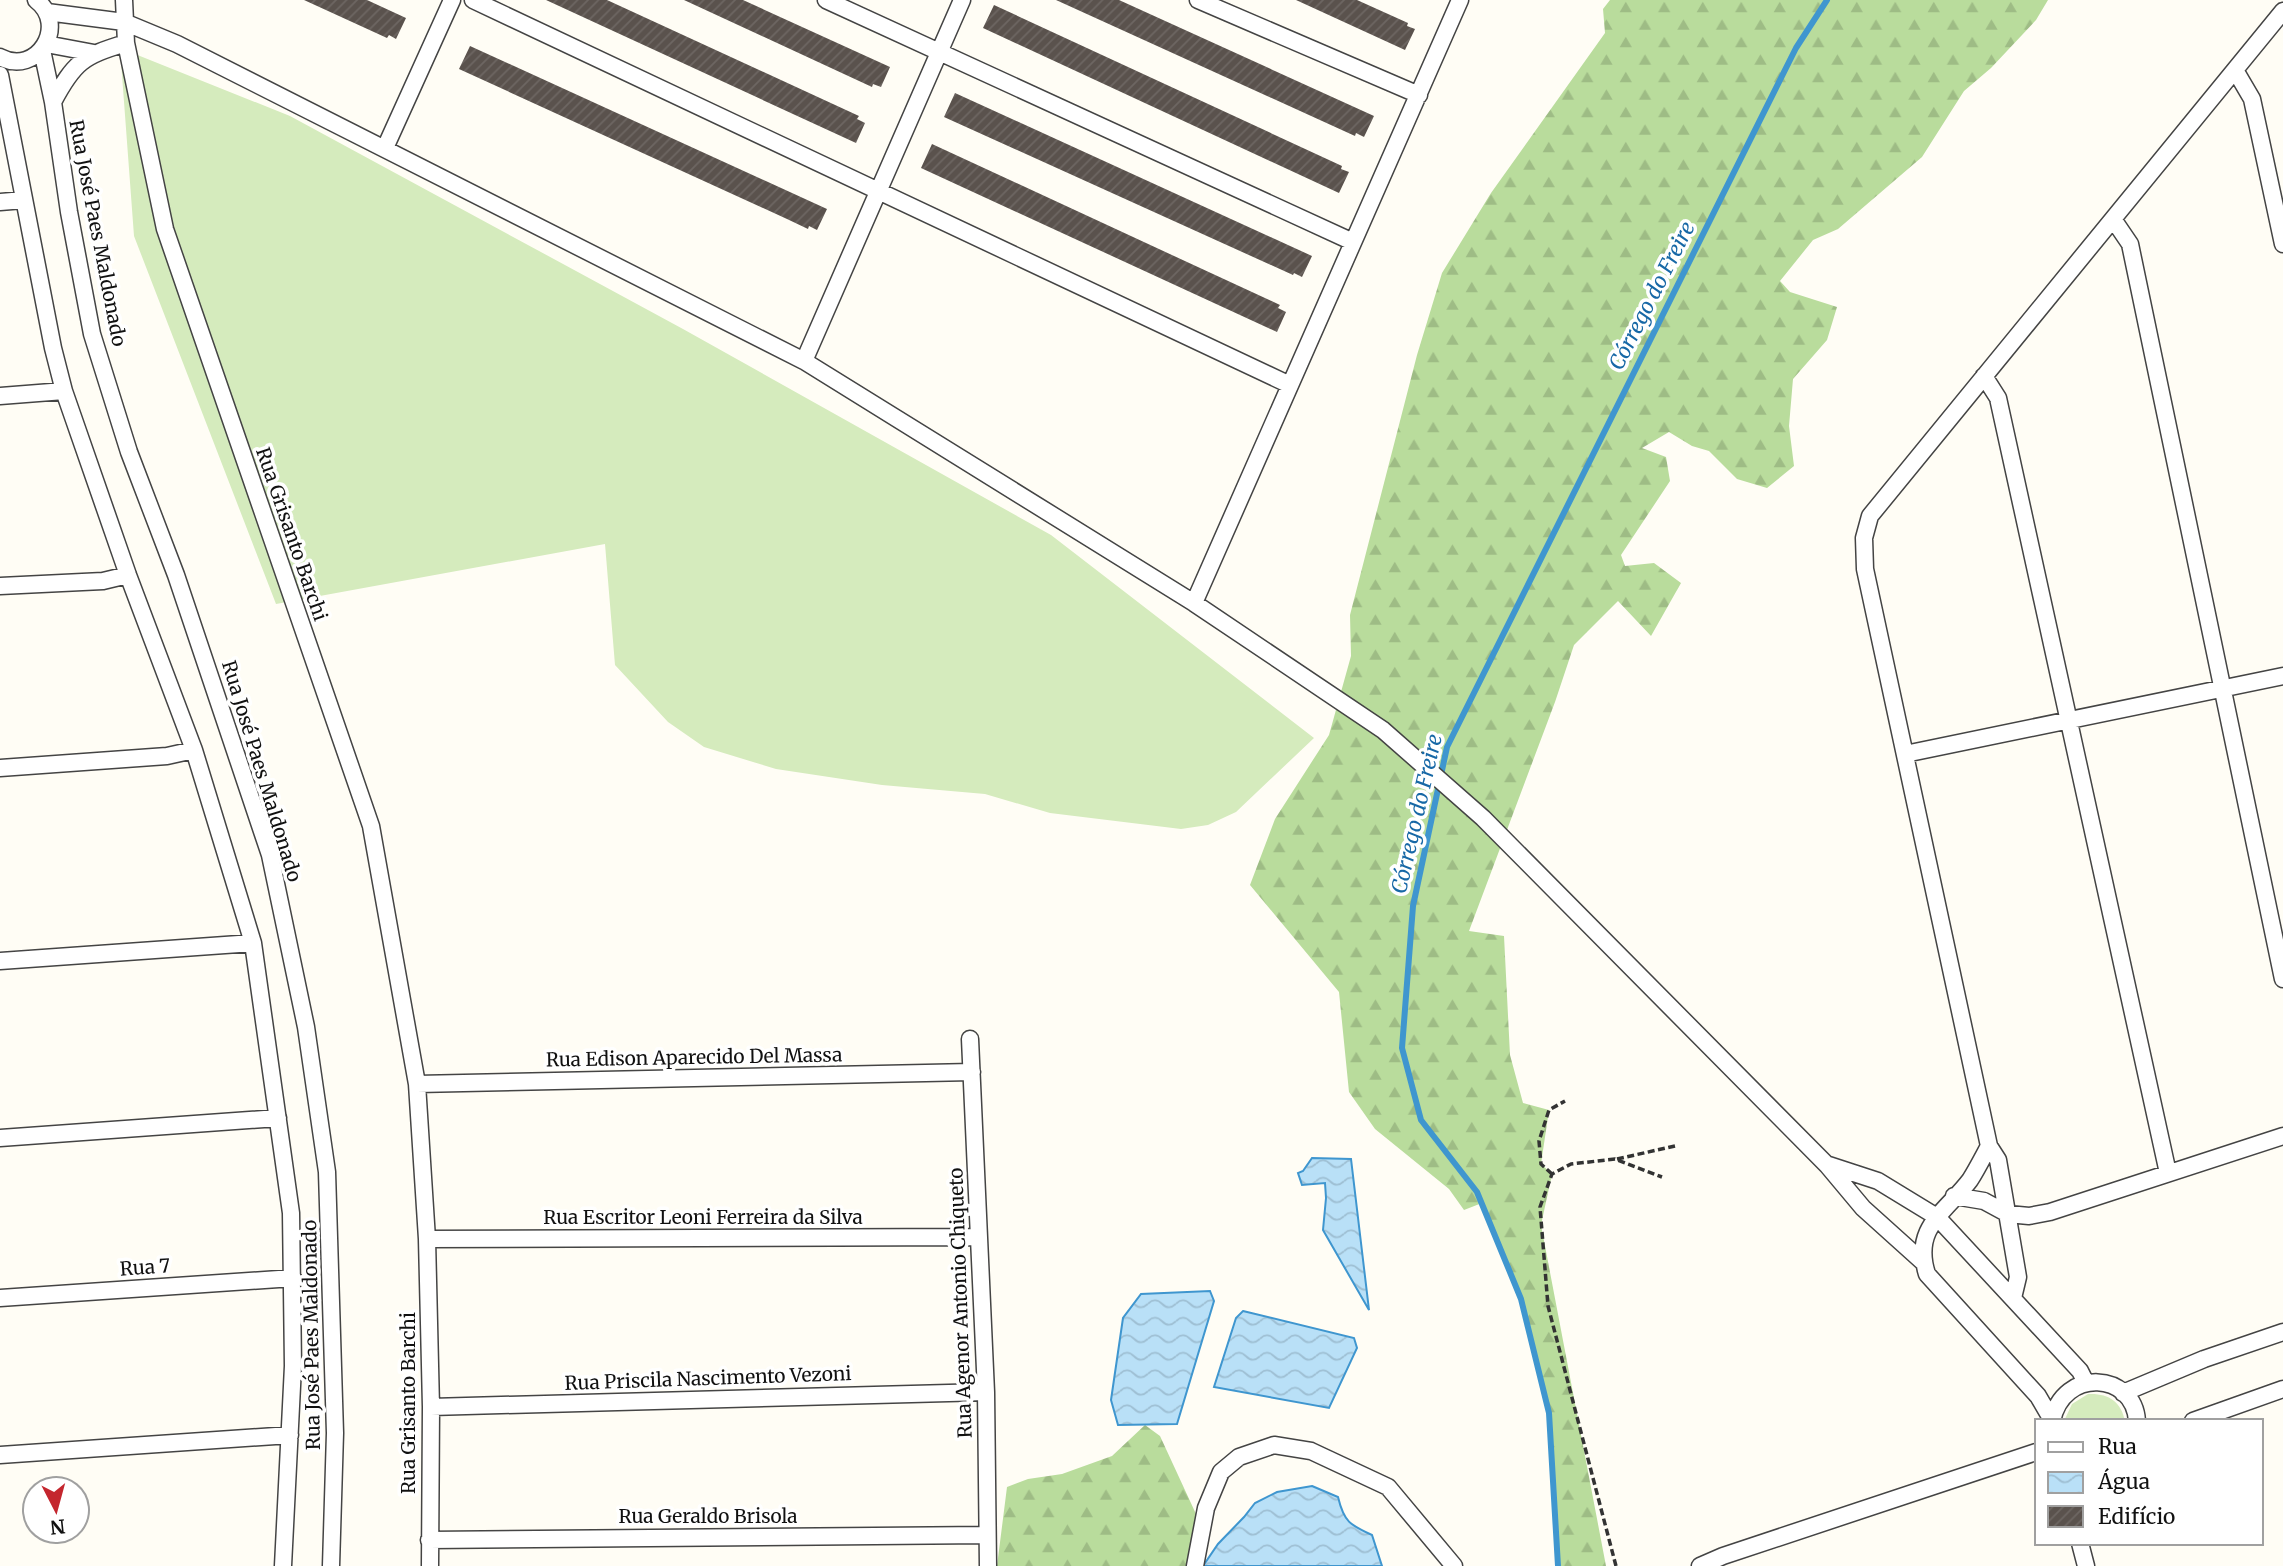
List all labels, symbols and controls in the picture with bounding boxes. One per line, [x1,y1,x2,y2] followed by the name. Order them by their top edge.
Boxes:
[64,118,132,348] street label: Rua José Paes Maldonado
[1603,217,1701,375] water label: Córrego do Freire
[251,444,333,624] street label: Rua Grisanto Barchi
[217,657,307,885] street label: Rua José Paes Maldonado
[1385,731,1448,896] water label: Córrego do Freire
[546,1042,842,1072] street label: Rua Edison Aparecido Del Massa
[943,1167,977,1439] street label: Rua Agenor Antonio Chiqueto
[543,1205,863,1229] street label: Rua Escritor Leoni Ferreira da Silva
[297,1220,325,1450] street label: Rua José Paes Maldonado
[119,1253,171,1281] street label: Rua 7
[396,1312,420,1494] street label: Rua Grisanto Barchi
[564,1361,852,1395] street label: Rua Priscila Nascimento Vezoni
[2035,1419,2262,1545] legend
[2098,1433,2137,1460] text: Rua
[2097,1467,2150,1495] text: Água
[21,1475,91,1545] north arrow
[2098,1503,2175,1530] text: Edifício
[618,1504,798,1528] street label: Rua Geraldo Brisola
[49,1514,66,1540] text: N

